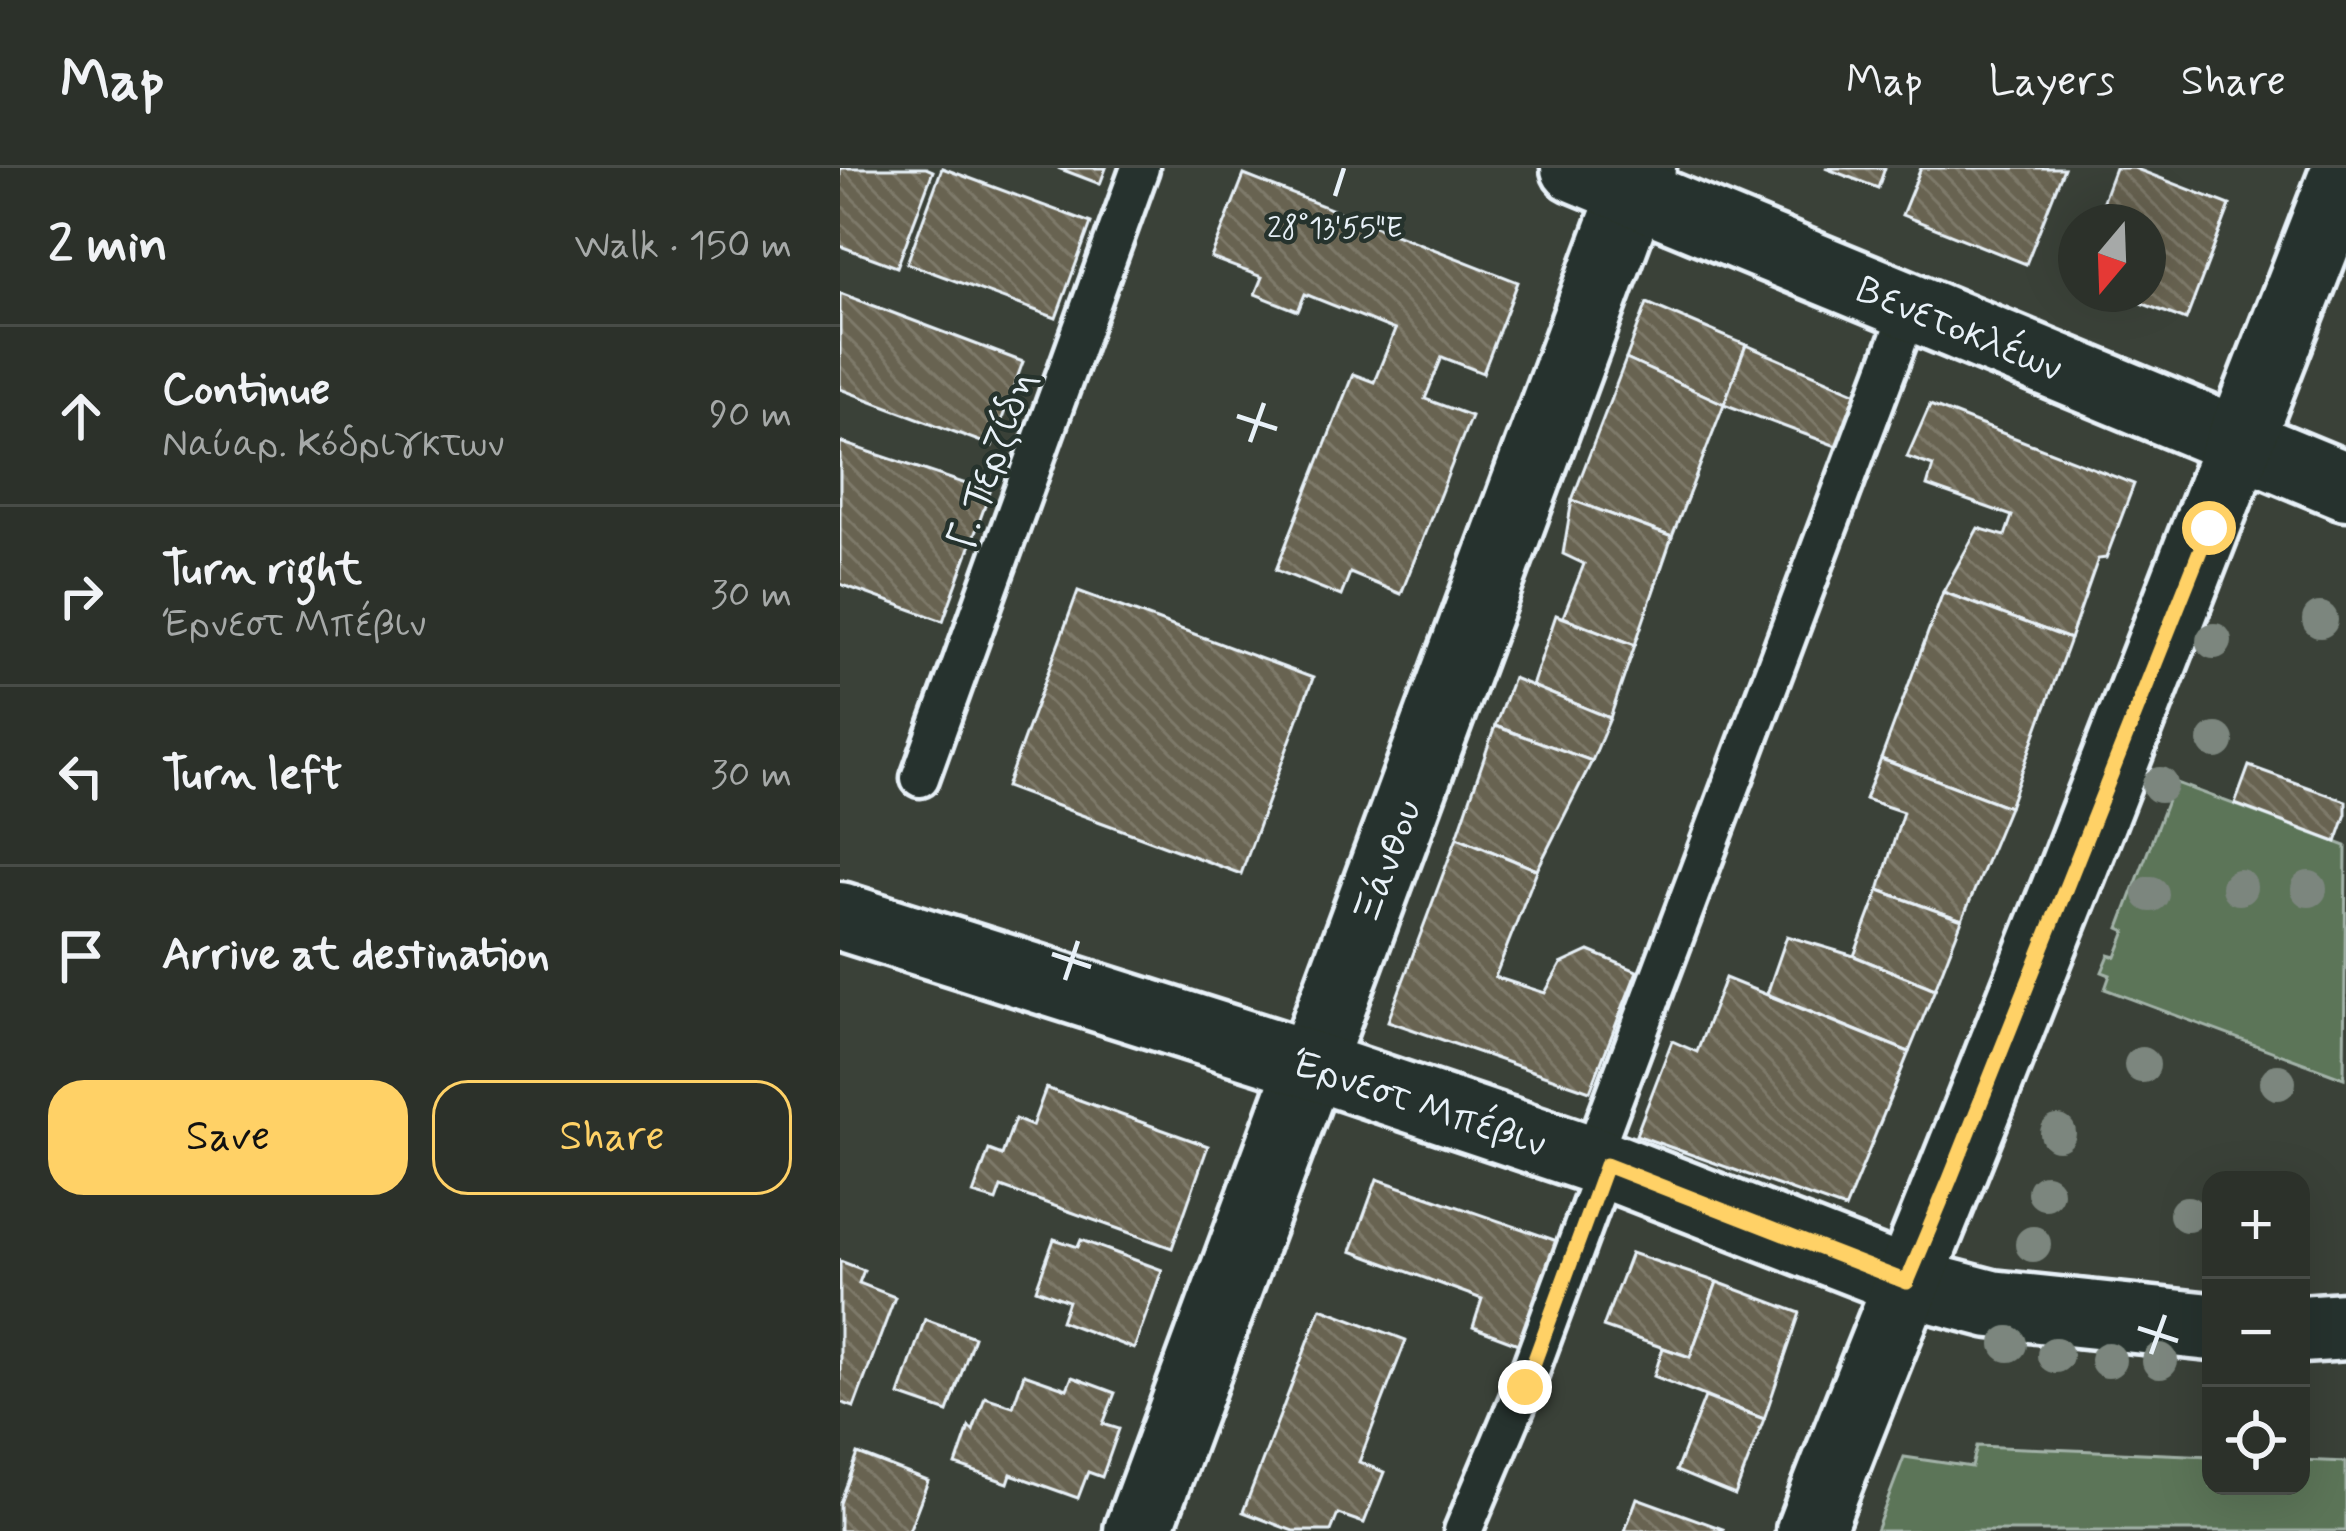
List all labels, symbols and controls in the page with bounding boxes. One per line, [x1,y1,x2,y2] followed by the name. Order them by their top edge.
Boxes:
[60,45,164,120] text: Map
[1846,55,1923,110] text: Map
[1989,55,2115,110] text: Layers
[2181,55,2286,110] text: Share
[2058,204,2166,312] north arrow
[1267,209,1403,248] text: 28°13'55"E
[48,213,168,279] text: 2 min
[574,221,792,272] text: Walk · 150 m
[1849,265,2069,395] street label: Βενετοκλέων
[162,361,330,420] text: Continue
[938,364,1049,556] street label: Γ. Τερζίδη
[48,383,114,449] icon: ahead
[709,390,792,441] text: 90 m
[162,420,504,471] text: Ναύαρ. Κόδριγκτων
[2182,501,2236,555] route start
[162,541,362,600] text: Turn right
[48,563,114,629] icon: right
[710,570,792,621] text: 30 m
[162,600,426,651] text: Έρνεστ Μπέβιν
[48,743,114,809] icon: left
[162,746,342,805] text: Turn left
[710,750,792,801] text: 30 m
[1343,793,1435,932] street label: Ξάνθου
[48,923,114,989] icon: arrive
[162,926,550,985] text: Arrive at destination
[1286,1039,1552,1171] street label: Έρνεστ Μπέβιν
[48,1080,408,1195] button: Save
[432,1080,792,1195] button: Share
[2202,1171,2310,1495] map controls
[2202,1171,2310,1279] button: +
[2202,1279,2310,1387] button: −
[1498,1360,1552,1414] route end
[2202,1387,2310,1495] button: locate

